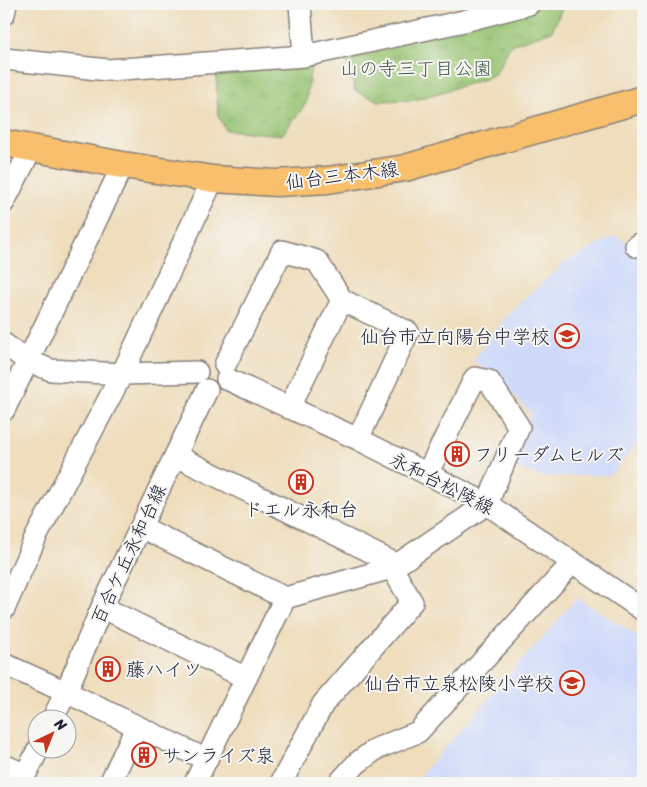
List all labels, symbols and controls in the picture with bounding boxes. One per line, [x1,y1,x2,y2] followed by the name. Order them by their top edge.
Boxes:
[340,52,492,85] park label: 山の寺三丁目公園
[283,152,401,199] street label: 仙台三本木線
[360,320,550,353] place label: 仙台市立向陽台中学校
[554,323,580,349] school or university icon: 仙台市立向陽台中学校
[474,438,624,471] place label: フリーダムヒルズ
[444,441,470,467] building icon: フリーダムヒルズ
[383,443,500,524] street label: 永和台松陵線
[288,469,314,495] building icon: ドエル永和台
[81,478,176,630] street label: 百合ケ丘永和台線
[244,493,358,526] place label: ドエル永和台
[126,653,202,686] place label: 藤ハイツ
[95,656,121,682] building icon: 藤ハイツ
[364,667,554,700] place label: 仙台市立泉松陵小学校
[559,670,585,696] school or university icon: 仙台市立泉松陵小学校
[28,710,78,760] north arrow
[48,712,73,738] text: N
[162,739,274,772] place label: サンライズ泉
[131,742,157,768] building icon: サンライズ泉

